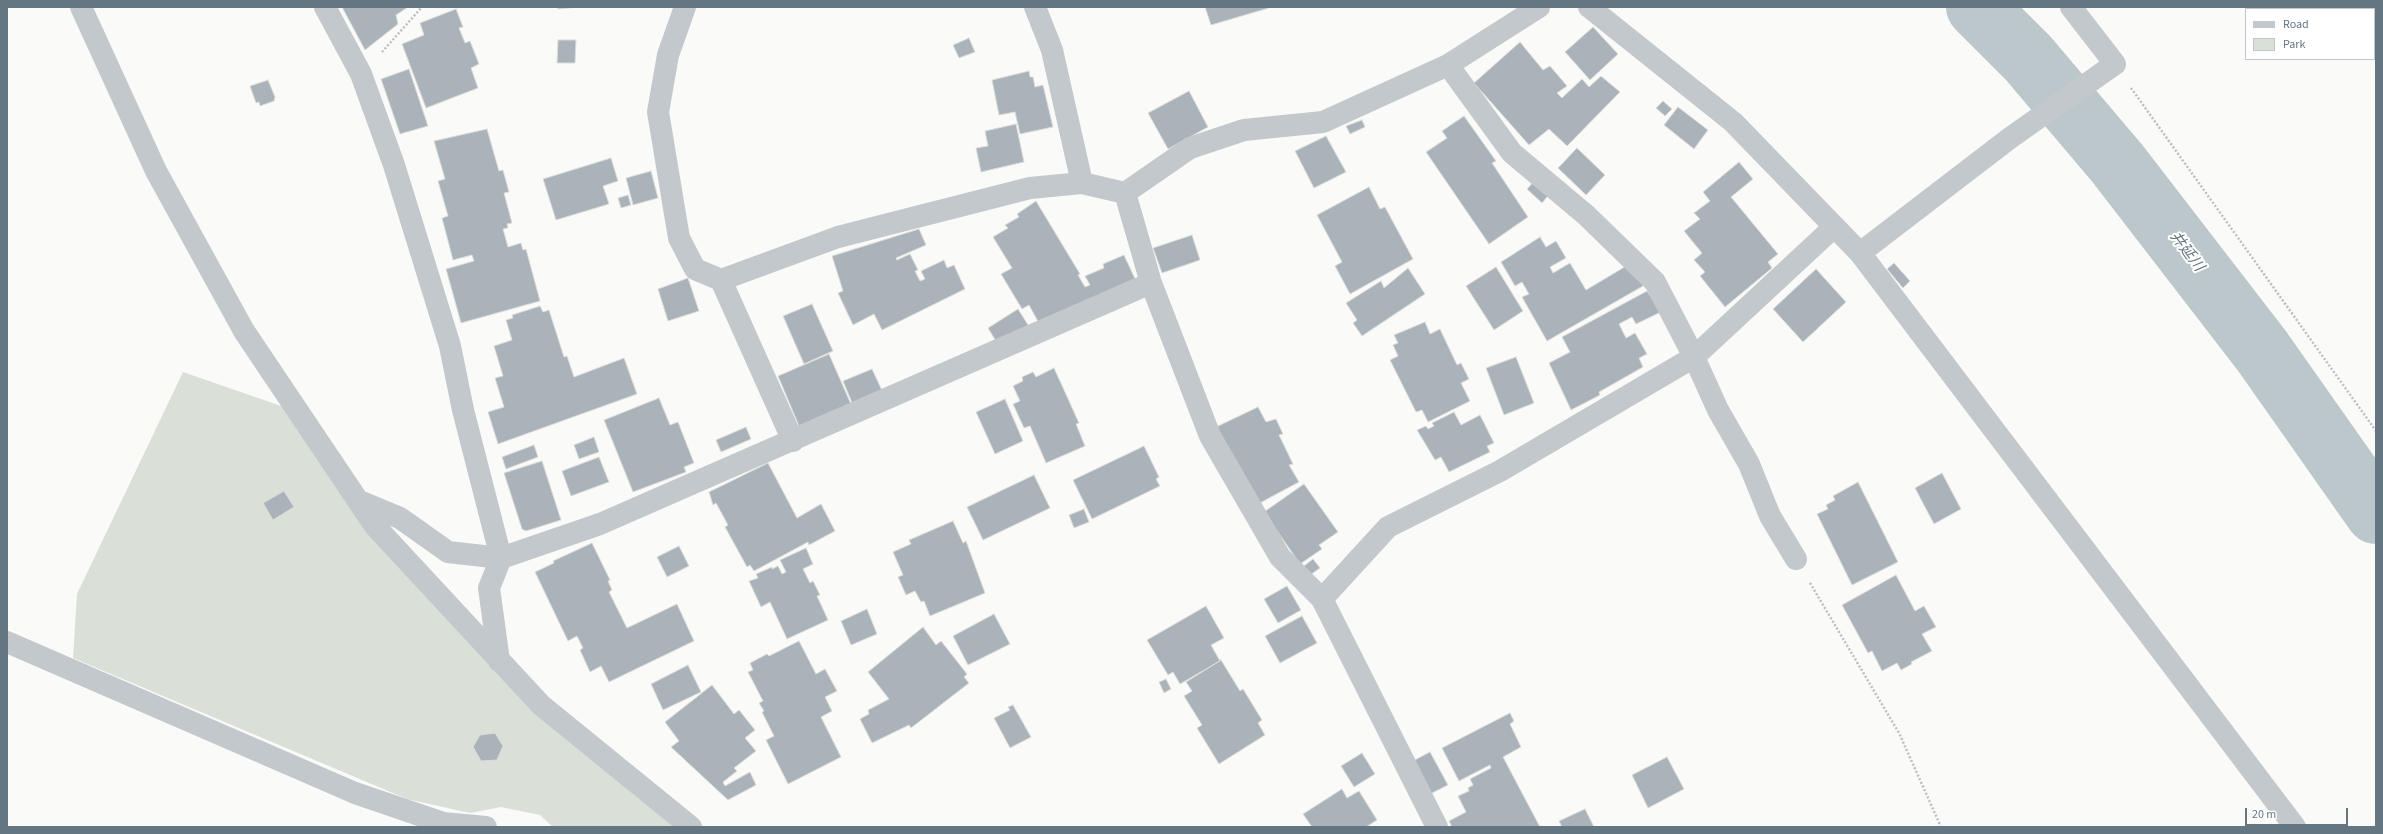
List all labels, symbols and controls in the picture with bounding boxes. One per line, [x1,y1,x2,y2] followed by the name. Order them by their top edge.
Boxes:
[2245,8,2375,60] legend
[2283,16,2309,33] text: Road
[2283,36,2305,53] text: Park
[2165,229,2207,275] water label: 井延川
[2247,800,2350,826] scale bar
[2252,806,2276,823] text: 20 m

